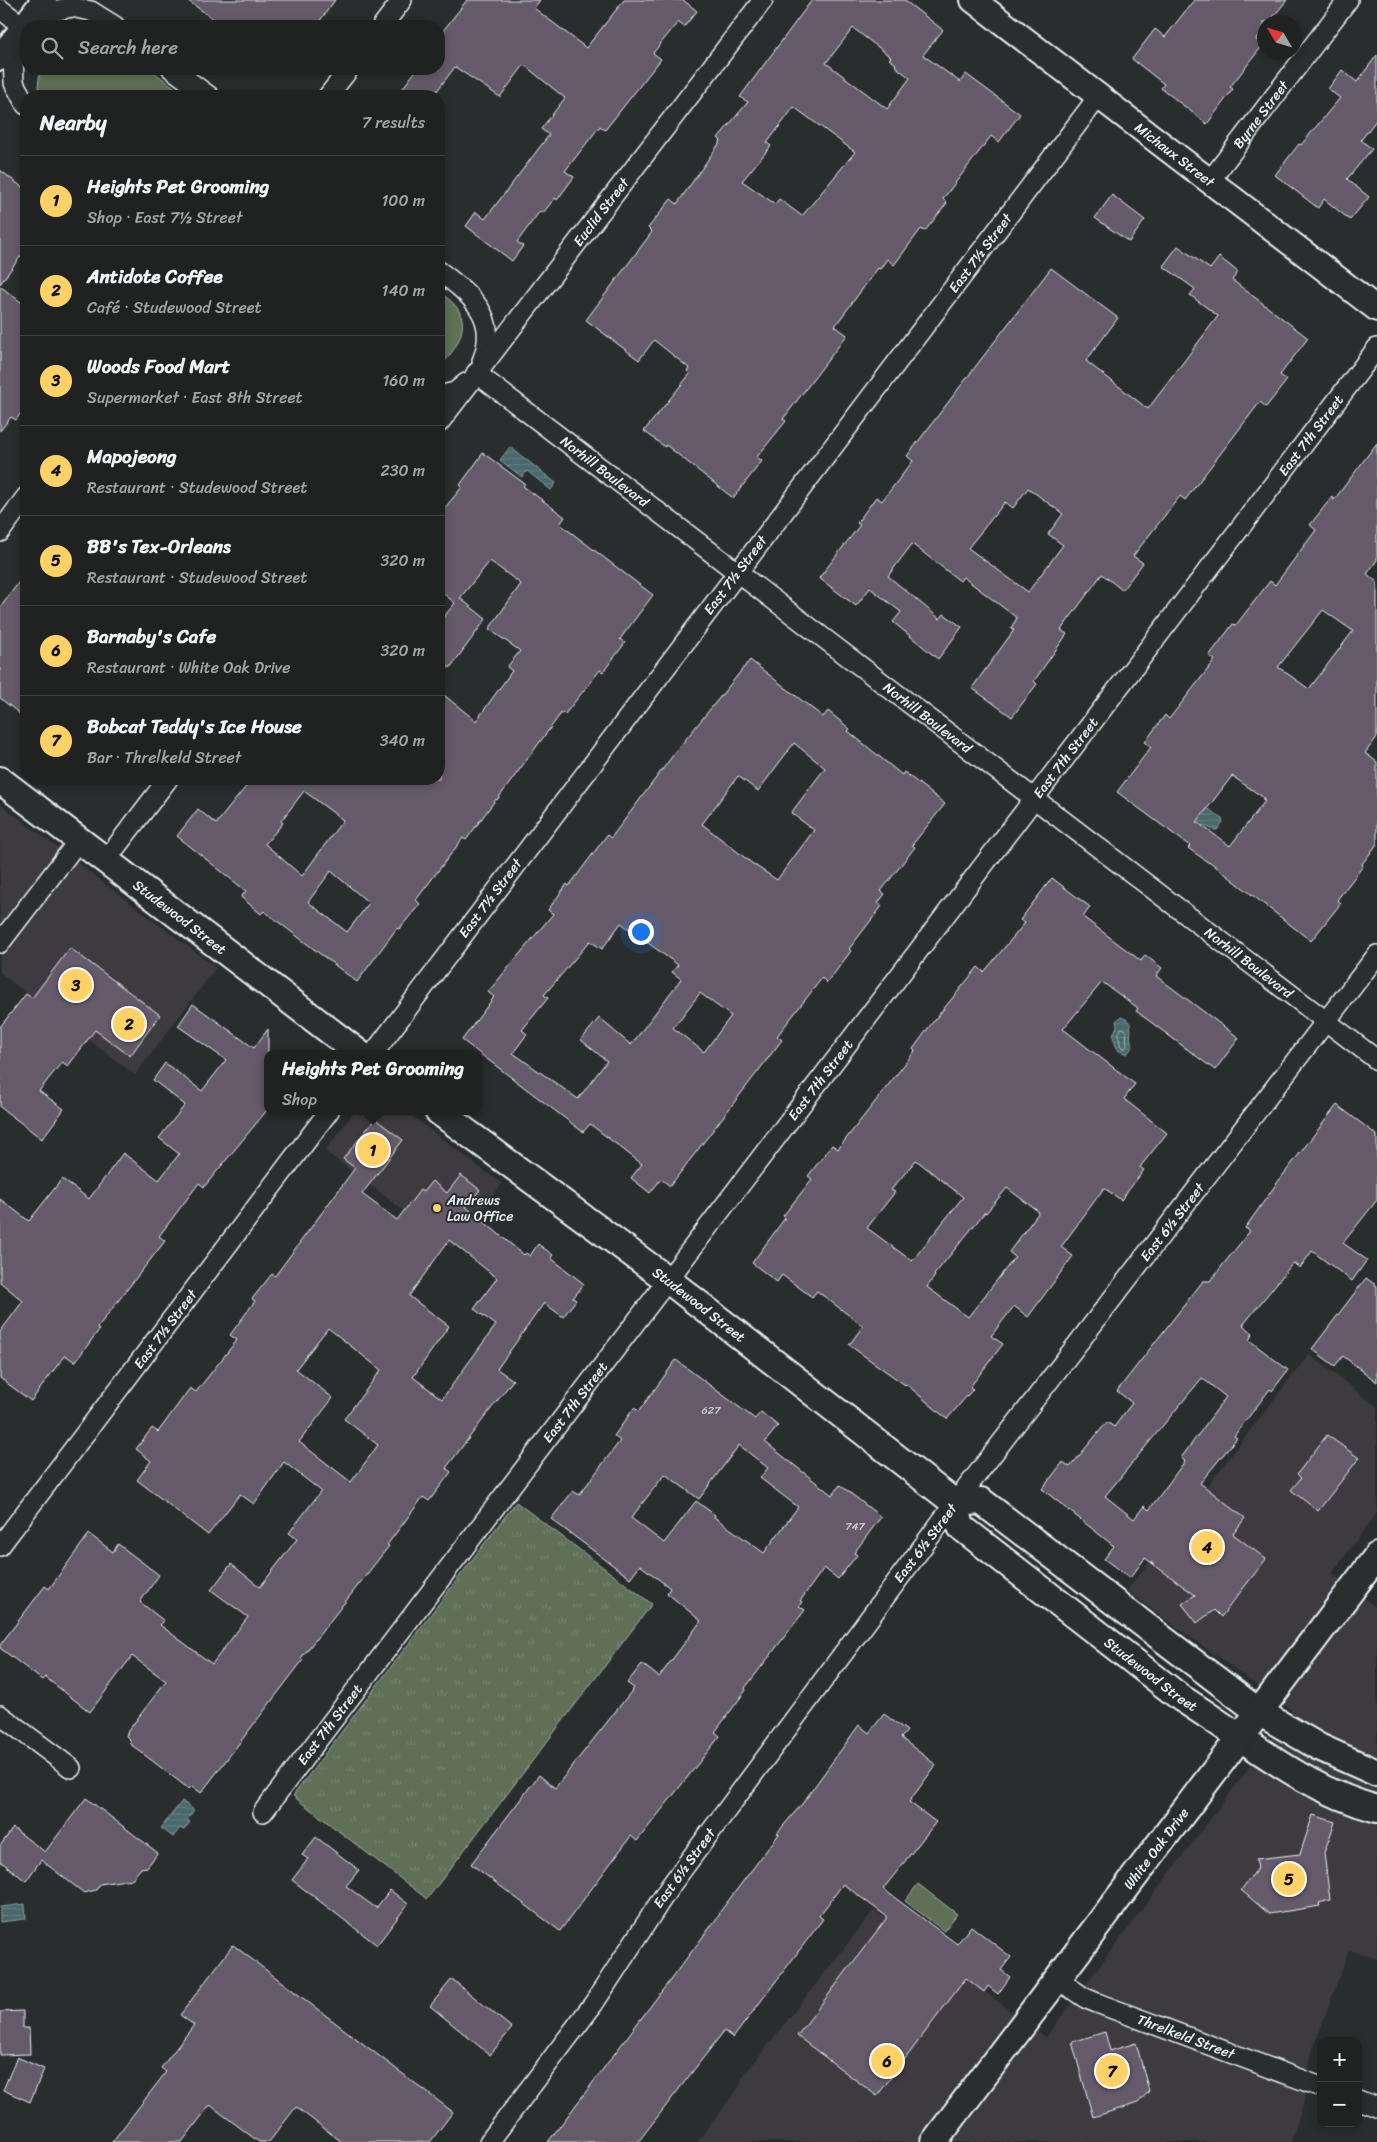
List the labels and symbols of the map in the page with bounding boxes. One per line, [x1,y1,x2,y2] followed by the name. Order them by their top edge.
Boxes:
[1257,15,1302,60] north arrow
[1227,74,1296,154] street label: Byrne Street
[1129,116,1221,195] street label: Michaux Street
[566,171,637,252] street label: Euclid Street
[942,207,1020,299] street label: East 7½ Street
[1272,389,1350,482] street label: East 7th Street
[555,429,656,515] street label: Norhill Boulevard
[697,529,775,621] street label: East 7½ Street
[877,676,979,761] street label: Norhill Boulevard
[1026,712,1105,804] street label: East 7th Street
[452,852,530,944] street label: East 7½ Street
[127,873,232,961] street label: Studewood Street
[628,919,654,945] your location
[1199,920,1300,1006] street label: Norhill Boulevard
[60,966,92,1004] pin: 3
[113,1005,145,1043] pin: 2
[781,1034,860,1126] street label: East 7th Street
[357,1131,389,1169] pin: 1
[1134,1176,1212,1267] street label: East 6½ Street
[446,1188,513,1229] place label: Andrews Law Office
[431,1202,443,1214] marker: Andrews Law Office
[647,1260,751,1349] street label: Studewood Street
[127,1283,205,1375] street label: East 7½ Street
[536,1356,615,1449] street label: East 7th Street
[702,1401,721,1420] house number: 627
[887,1497,965,1588] street label: East 6½ Street
[845,1517,865,1536] house number: 747
[1191,1528,1223,1566] pin: 4
[1098,1631,1203,1719] street label: Studewood Street
[291,1679,369,1771] street label: East 7th Street
[1117,1802,1196,1895] street label: White Oak Drive
[647,1822,723,1914] street label: East 6½ Street
[1273,1860,1305,1898] pin: 5
[1134,2007,1240,2067] street label: Threlkeld Street
[871,2042,903,2080] pin: 6
[1096,2052,1128,2090] pin: 7

